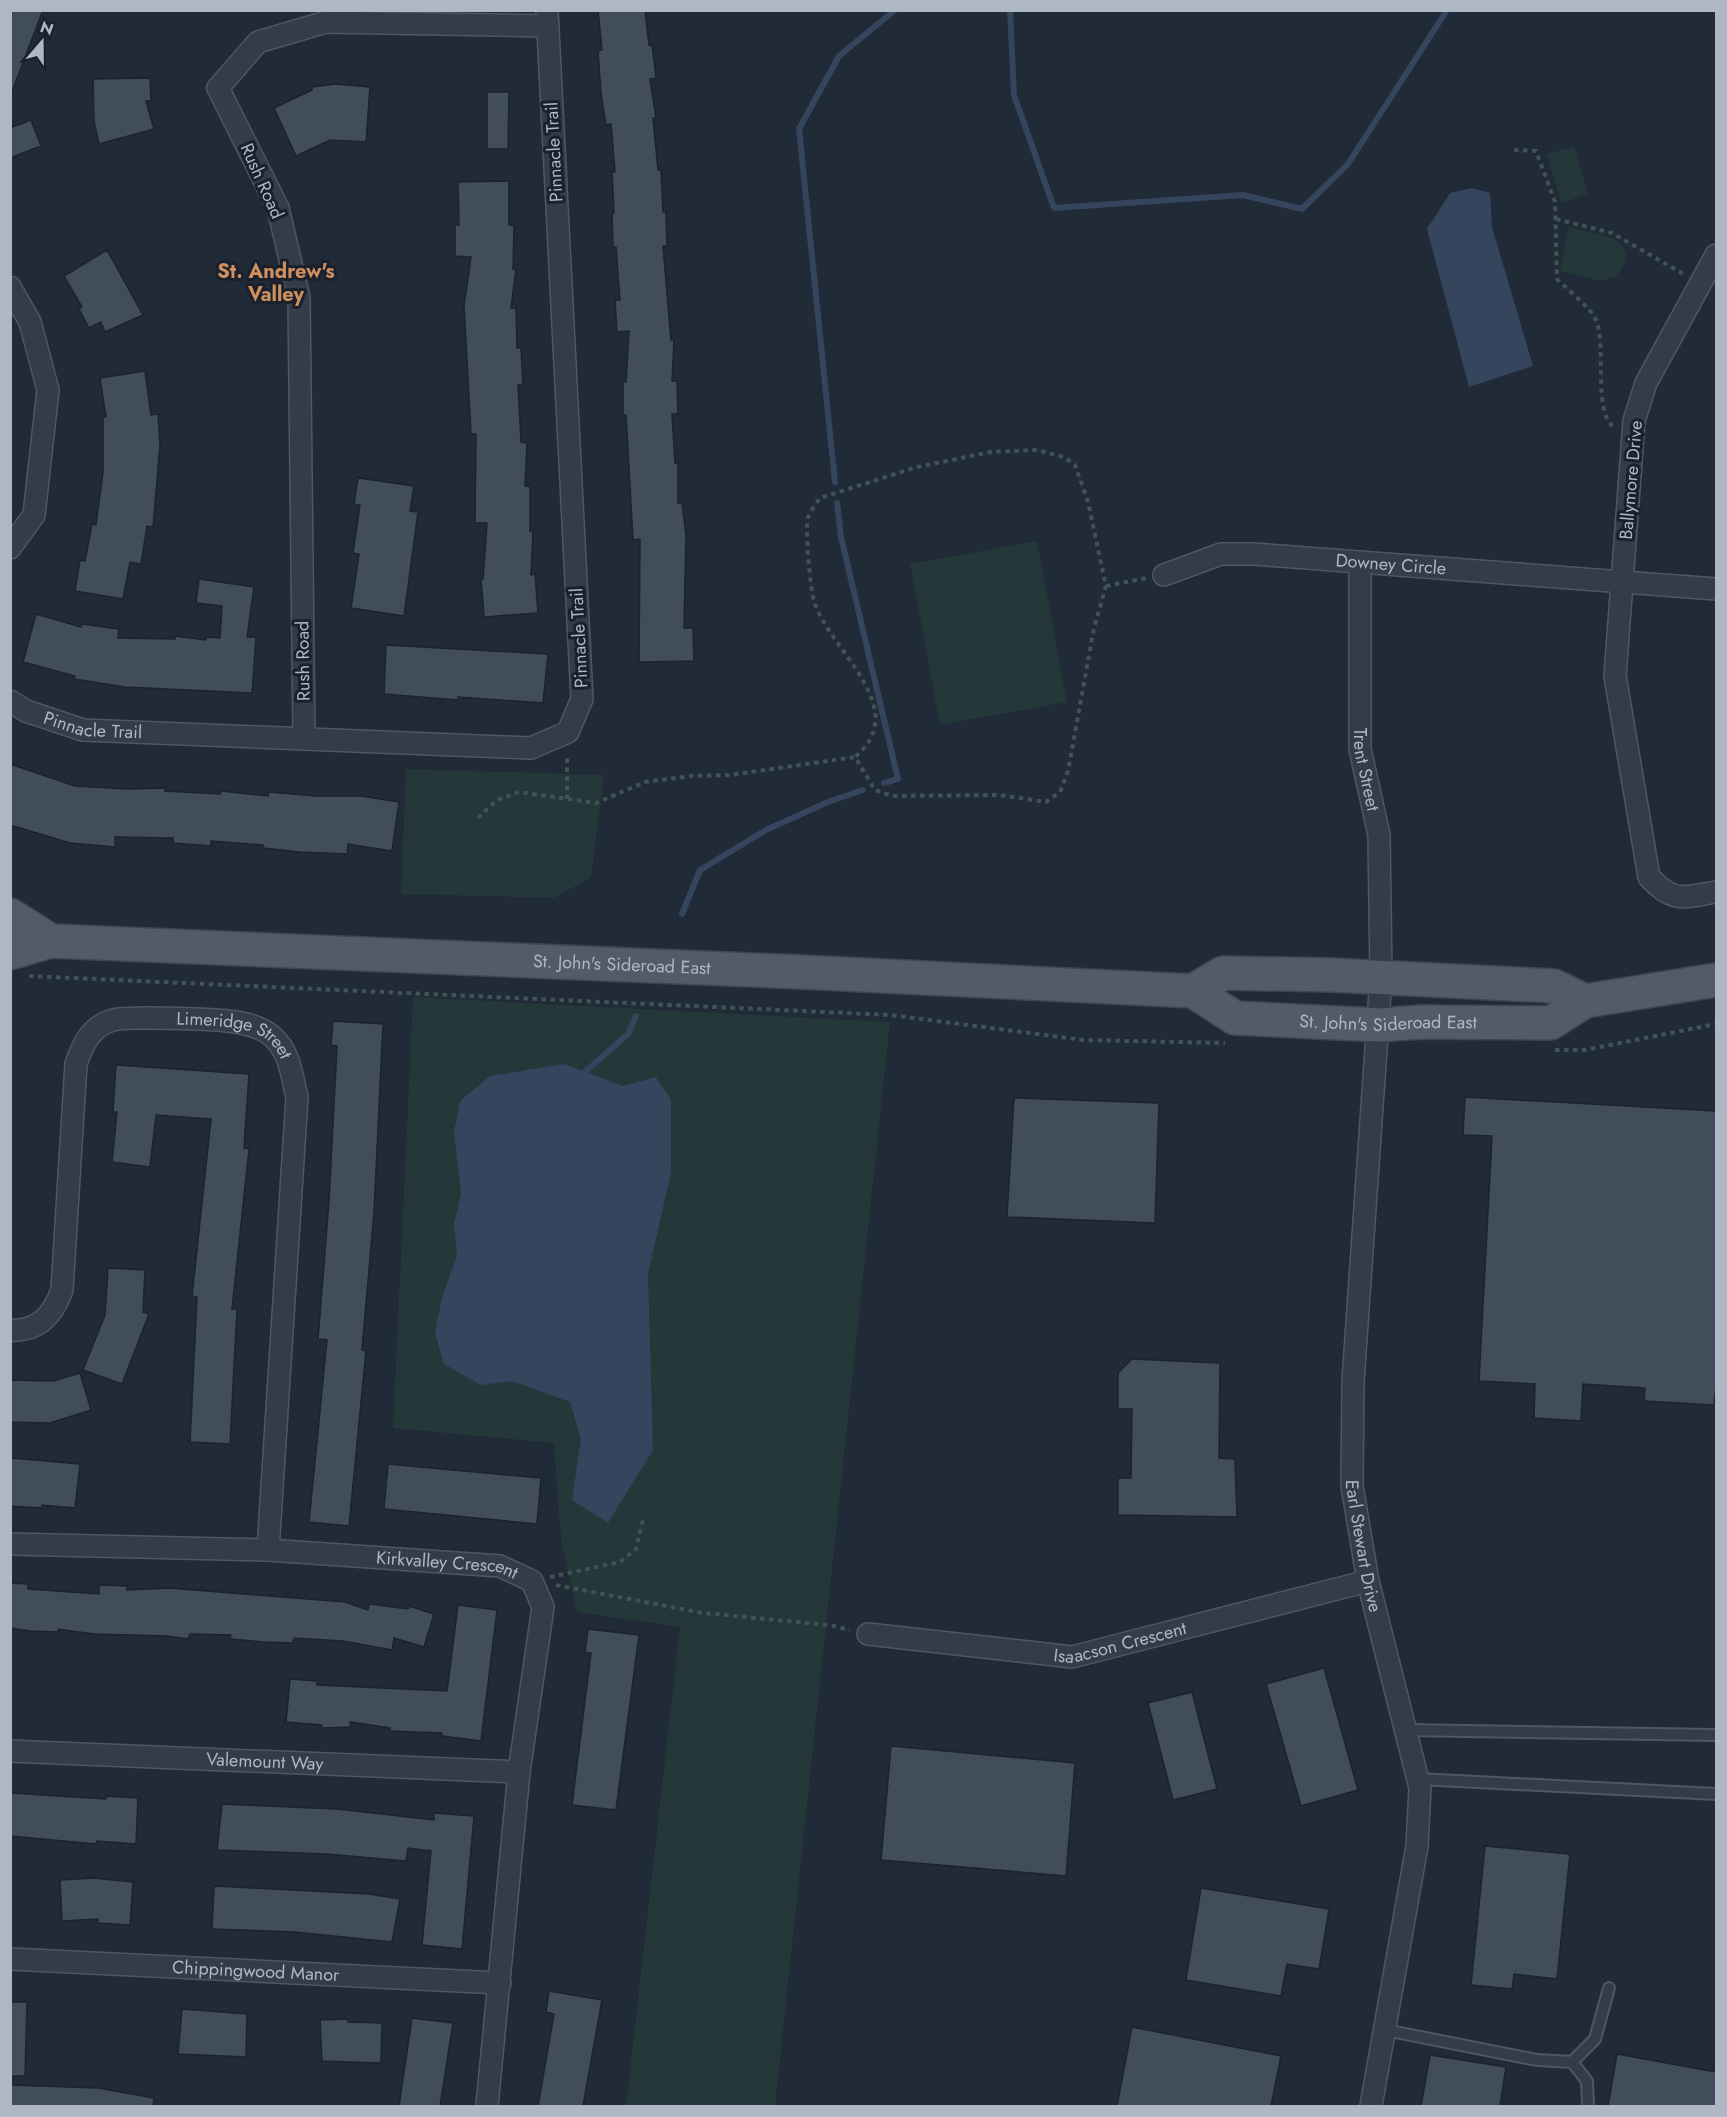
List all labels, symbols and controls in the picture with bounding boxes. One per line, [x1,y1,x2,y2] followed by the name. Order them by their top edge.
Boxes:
[12,12,72,72] north arrow
[37,15,57,41] text: N
[538,101,570,203] street label: Pinnacle Trail
[234,139,290,223] street label: Rush Road
[217,257,335,309] district label: St. Andrew's Valley
[1613,419,1649,541] street label: Ballymore Drive
[1335,547,1447,582] street label: Downey Circle
[563,587,595,689] street label: Pinnacle Trail
[289,621,317,701] street label: Rush Road
[40,705,143,745] street label: Pinnacle Trail
[1347,728,1386,814] street label: Trent Street
[532,948,712,981] street label: St. John's Sideroad East
[176,1005,299,1063] street label: Limeridge Street
[1299,1008,1478,1038] street label: St. John's Sideroad East
[1339,1480,1388,1615] street label: Earl Stewart Drive
[375,1544,523,1586] street label: Kirkvalley Crescent
[1052,1615,1190,1670] street label: Isaacson Crescent
[206,1746,324,1777] street label: Valemount Way
[171,1954,341,1988] street label: Chippingwood Manor

